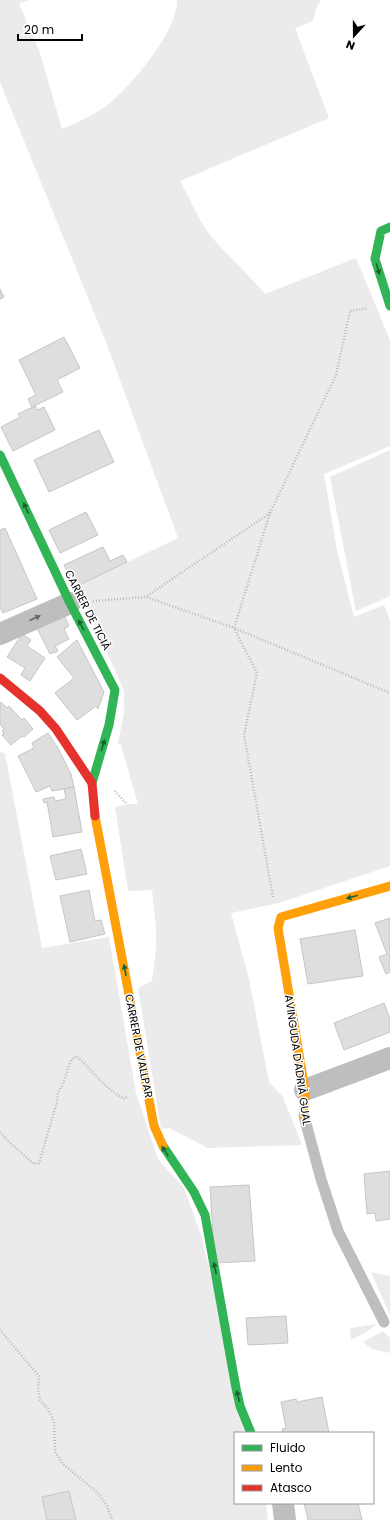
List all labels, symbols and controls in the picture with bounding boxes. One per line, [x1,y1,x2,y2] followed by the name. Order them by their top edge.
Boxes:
[18,16,82,42] scale bar
[334,16,374,56] north arrow
[24,21,54,38] text: 20 m
[344,36,357,54] text: N
[375,263,381,275] one-way arrow
[23,502,29,513] one-way arrow
[61,567,115,653] street label: CARRER DE TICIÀ
[29,615,40,621] one-way arrow
[78,619,85,631] one-way arrow
[100,739,106,751] one-way arrow
[346,894,358,900] one-way arrow
[122,964,128,976] one-way arrow
[121,993,157,1100] street label: CARRER DE VALLPAR
[281,994,315,1127] street label: AVINGUDA D'ADRIÀ GUAL
[161,1146,169,1156] one-way arrow
[212,1262,218,1275] one-way arrow
[234,1390,240,1403] one-way arrow
[234,1432,374,1504] legend
[270,1439,306,1456] text: Fluido
[270,1459,303,1476] text: Lento
[270,1479,312,1496] text: Atasco

